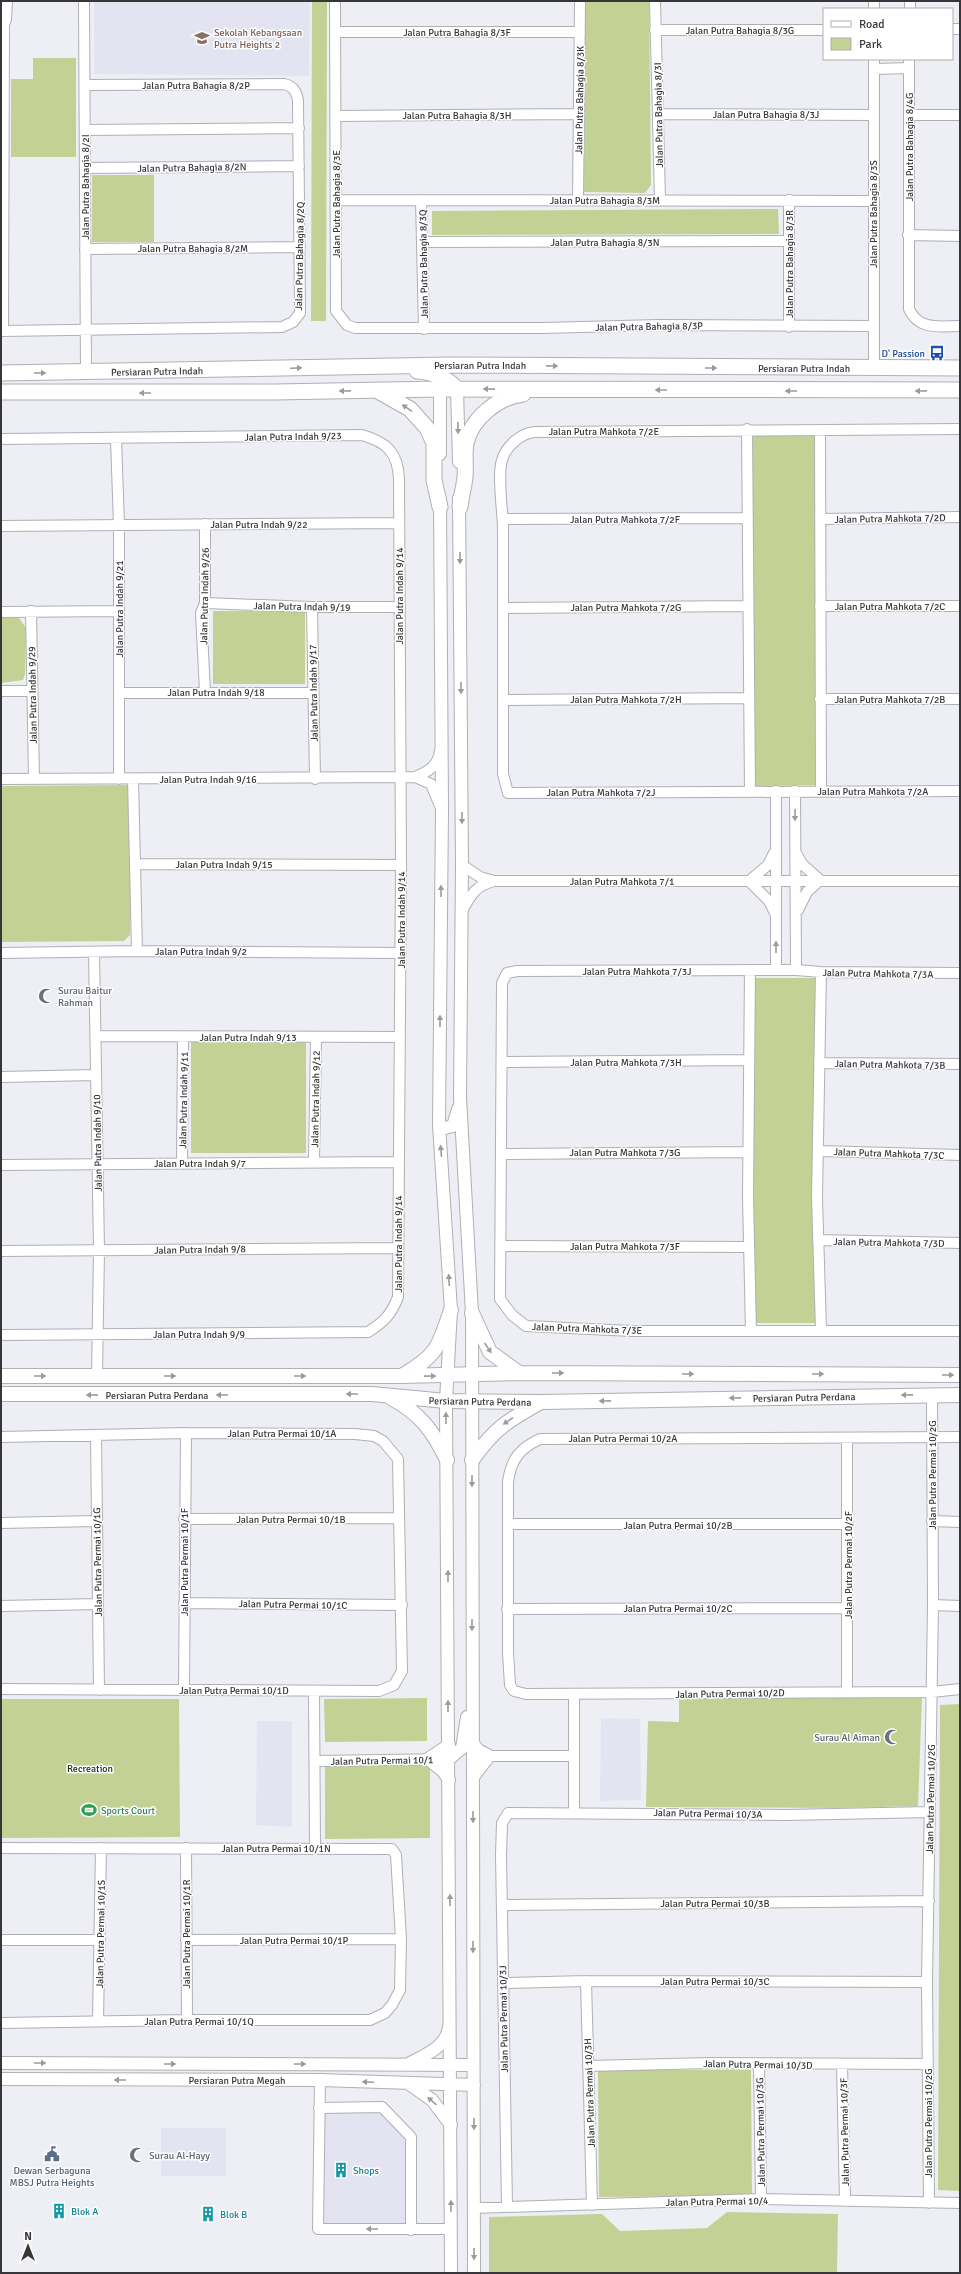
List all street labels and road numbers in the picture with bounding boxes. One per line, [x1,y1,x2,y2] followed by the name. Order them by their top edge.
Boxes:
[686,25,794,37] street label: Jalan Putra Bahagia 8/3G
[403,27,511,39] street label: Jalan Putra Bahagia 8/3F
[573,46,587,154] street label: Jalan Putra Bahagia 8/3K
[652,62,666,168] street label: Jalan Putra Bahagia 8/3I
[142,80,250,92] street label: Jalan Putra Bahagia 8/2P
[904,93,916,201] street label: Jalan Putra Bahagia 8/4G
[713,109,819,121] street label: Jalan Putra Bahagia 8/3J
[403,110,511,122] street label: Jalan Putra Bahagia 8/3H
[80,134,92,240] street label: Jalan Putra Bahagia 8/2I
[331,150,343,258] street label: Jalan Putra Bahagia 8/3E
[868,160,880,268] street label: Jalan Putra Bahagia 8/3S
[137,161,247,175] street label: Jalan Putra Bahagia 8/2N
[550,195,660,207] street label: Jalan Putra Bahagia 8/3M
[293,201,307,310] street label: Jalan Putra Bahagia 8/2Q
[417,209,431,318] street label: Jalan Putra Bahagia 8/3Q
[784,210,796,318] street label: Jalan Putra Bahagia 8/3R
[551,237,660,249] street label: Jalan Putra Bahagia 8/3N
[138,243,248,255] street label: Jalan Putra Bahagia 8/2M
[595,320,703,334] street label: Jalan Putra Bahagia 8/3P
[434,360,526,372] street label: Persiaran Putra Indah
[758,363,850,375] street label: Persiaran Putra Indah
[111,365,203,379] street label: Persiaran Putra Indah
[549,426,660,438] street label: Jalan Putra Mahkota 7/2E
[244,430,342,444] street label: Jalan Putra Indah 9/23
[834,512,946,526] street label: Jalan Putra Mahkota 7/2D
[570,514,680,526] street label: Jalan Putra Mahkota 7/2F
[210,519,308,531] street label: Jalan Putra Indah 9/22
[198,547,212,645] street label: Jalan Putra Indah 9/26
[394,547,406,645] street label: Jalan Putra Indah 9/14
[114,560,126,658] street label: Jalan Putra Indah 9/21
[253,600,351,614] street label: Jalan Putra Indah 9/19
[835,601,945,613] street label: Jalan Putra Mahkota 7/2C
[570,602,682,614] street label: Jalan Putra Mahkota 7/2G
[307,644,321,742] street label: Jalan Putra Indah 9/17
[26,646,40,744] street label: Jalan Putra Indah 9/29
[167,687,265,699] street label: Jalan Putra Indah 9/18
[570,694,682,706] street label: Jalan Putra Mahkota 7/2H
[835,694,945,706] street label: Jalan Putra Mahkota 7/2B
[159,774,257,786] street label: Jalan Putra Indah 9/16
[818,786,928,798] street label: Jalan Putra Mahkota 7/2A
[546,787,656,799] street label: Jalan Putra Mahkota 7/2J
[175,859,273,871] street label: Jalan Putra Indah 9/15
[396,871,408,969] street label: Jalan Putra Indah 9/14
[570,876,674,888] street label: Jalan Putra Mahkota 7/1
[155,946,247,958] street label: Jalan Putra Indah 9/2
[582,966,692,978] street label: Jalan Putra Mahkota 7/3J
[822,967,933,981] street label: Jalan Putra Mahkota 7/3A
[199,1032,297,1044] street label: Jalan Putra Indah 9/13
[309,1050,323,1148] street label: Jalan Putra Indah 9/12
[177,1051,191,1149] street label: Jalan Putra Indah 9/11
[570,1057,682,1069] street label: Jalan Putra Mahkota 7/3H
[835,1058,945,1072] street label: Jalan Putra Mahkota 7/3B
[91,1094,105,1192] street label: Jalan Putra Indah 9/10
[833,1146,944,1162] street label: Jalan Putra Mahkota 7/3C
[569,1147,681,1159] street label: Jalan Putra Mahkota 7/3G
[154,1158,246,1170] street label: Jalan Putra Indah 9/7
[393,1195,405,1293] street label: Jalan Putra Indah 9/14
[833,1236,945,1250] street label: Jalan Putra Mahkota 7/3D
[570,1241,680,1253] street label: Jalan Putra Mahkota 7/3F
[154,1243,246,1257] street label: Jalan Putra Indah 9/8
[532,1321,643,1337] street label: Jalan Putra Mahkota 7/3E
[153,1329,245,1341] street label: Jalan Putra Indah 9/9
[106,1390,208,1402] street label: Persiaran Putra Perdana
[752,1391,856,1405] street label: Persiaran Putra Perdana
[428,1395,532,1409] street label: Persiaran Putra Perdana
[927,1420,939,1530] street label: Jalan Putra Permai 10/2G
[228,1428,336,1440] street label: Jalan Putra Permai 10/1A
[569,1433,677,1445] street label: Jalan Putra Permai 10/2A
[91,1507,105,1617] street label: Jalan Putra Permai 10/1G
[179,1508,191,1616] street label: Jalan Putra Permai 10/1F
[843,1511,855,1619] street label: Jalan Putra Permai 10/2F
[237,1514,345,1526] street label: Jalan Putra Permai 10/1B
[624,1520,732,1532] street label: Jalan Putra Permai 10/2B
[238,1598,348,1612] street label: Jalan Putra Permai 10/1C
[624,1603,732,1615] street label: Jalan Putra Permai 10/2C
[179,1685,289,1697] street label: Jalan Putra Permai 10/1D
[675,1687,785,1701] street label: Jalan Putra Permai 10/2D
[924,1744,938,1854] street label: Jalan Putra Permai 10/2G
[330,1754,434,1768] street label: Jalan Putra Permai 10/1
[653,1807,763,1821] street label: Jalan Putra Permai 10/3A
[221,1843,331,1855] street label: Jalan Putra Permai 10/1N
[94,1879,108,1988] street label: Jalan Putra Permai 10/1S
[181,1880,193,1988] street label: Jalan Putra Permai 10/1R
[661,1898,769,1910] street label: Jalan Putra Permai 10/3B
[240,1935,349,1947] street label: Jalan Putra Permai 10/1P
[497,1965,511,2073] street label: Jalan Putra Permai 10/3J
[661,1976,769,1988] street label: Jalan Putra Permai 10/3C
[144,2016,254,2028] street label: Jalan Putra Permai 10/1Q
[582,2038,598,2148] street label: Jalan Putra Permai 10/3H
[703,2058,813,2072] street label: Jalan Putra Permai 10/3D
[923,2068,935,2178] street label: Jalan Putra Permai 10/2G
[189,2075,285,2087] street label: Persiaran Putra Megah
[754,2077,768,2187] street label: Jalan Putra Permai 10/3G
[838,2078,852,2186] street label: Jalan Putra Permai 10/3F
[665,2195,769,2209] street label: Jalan Putra Permai 10/4

